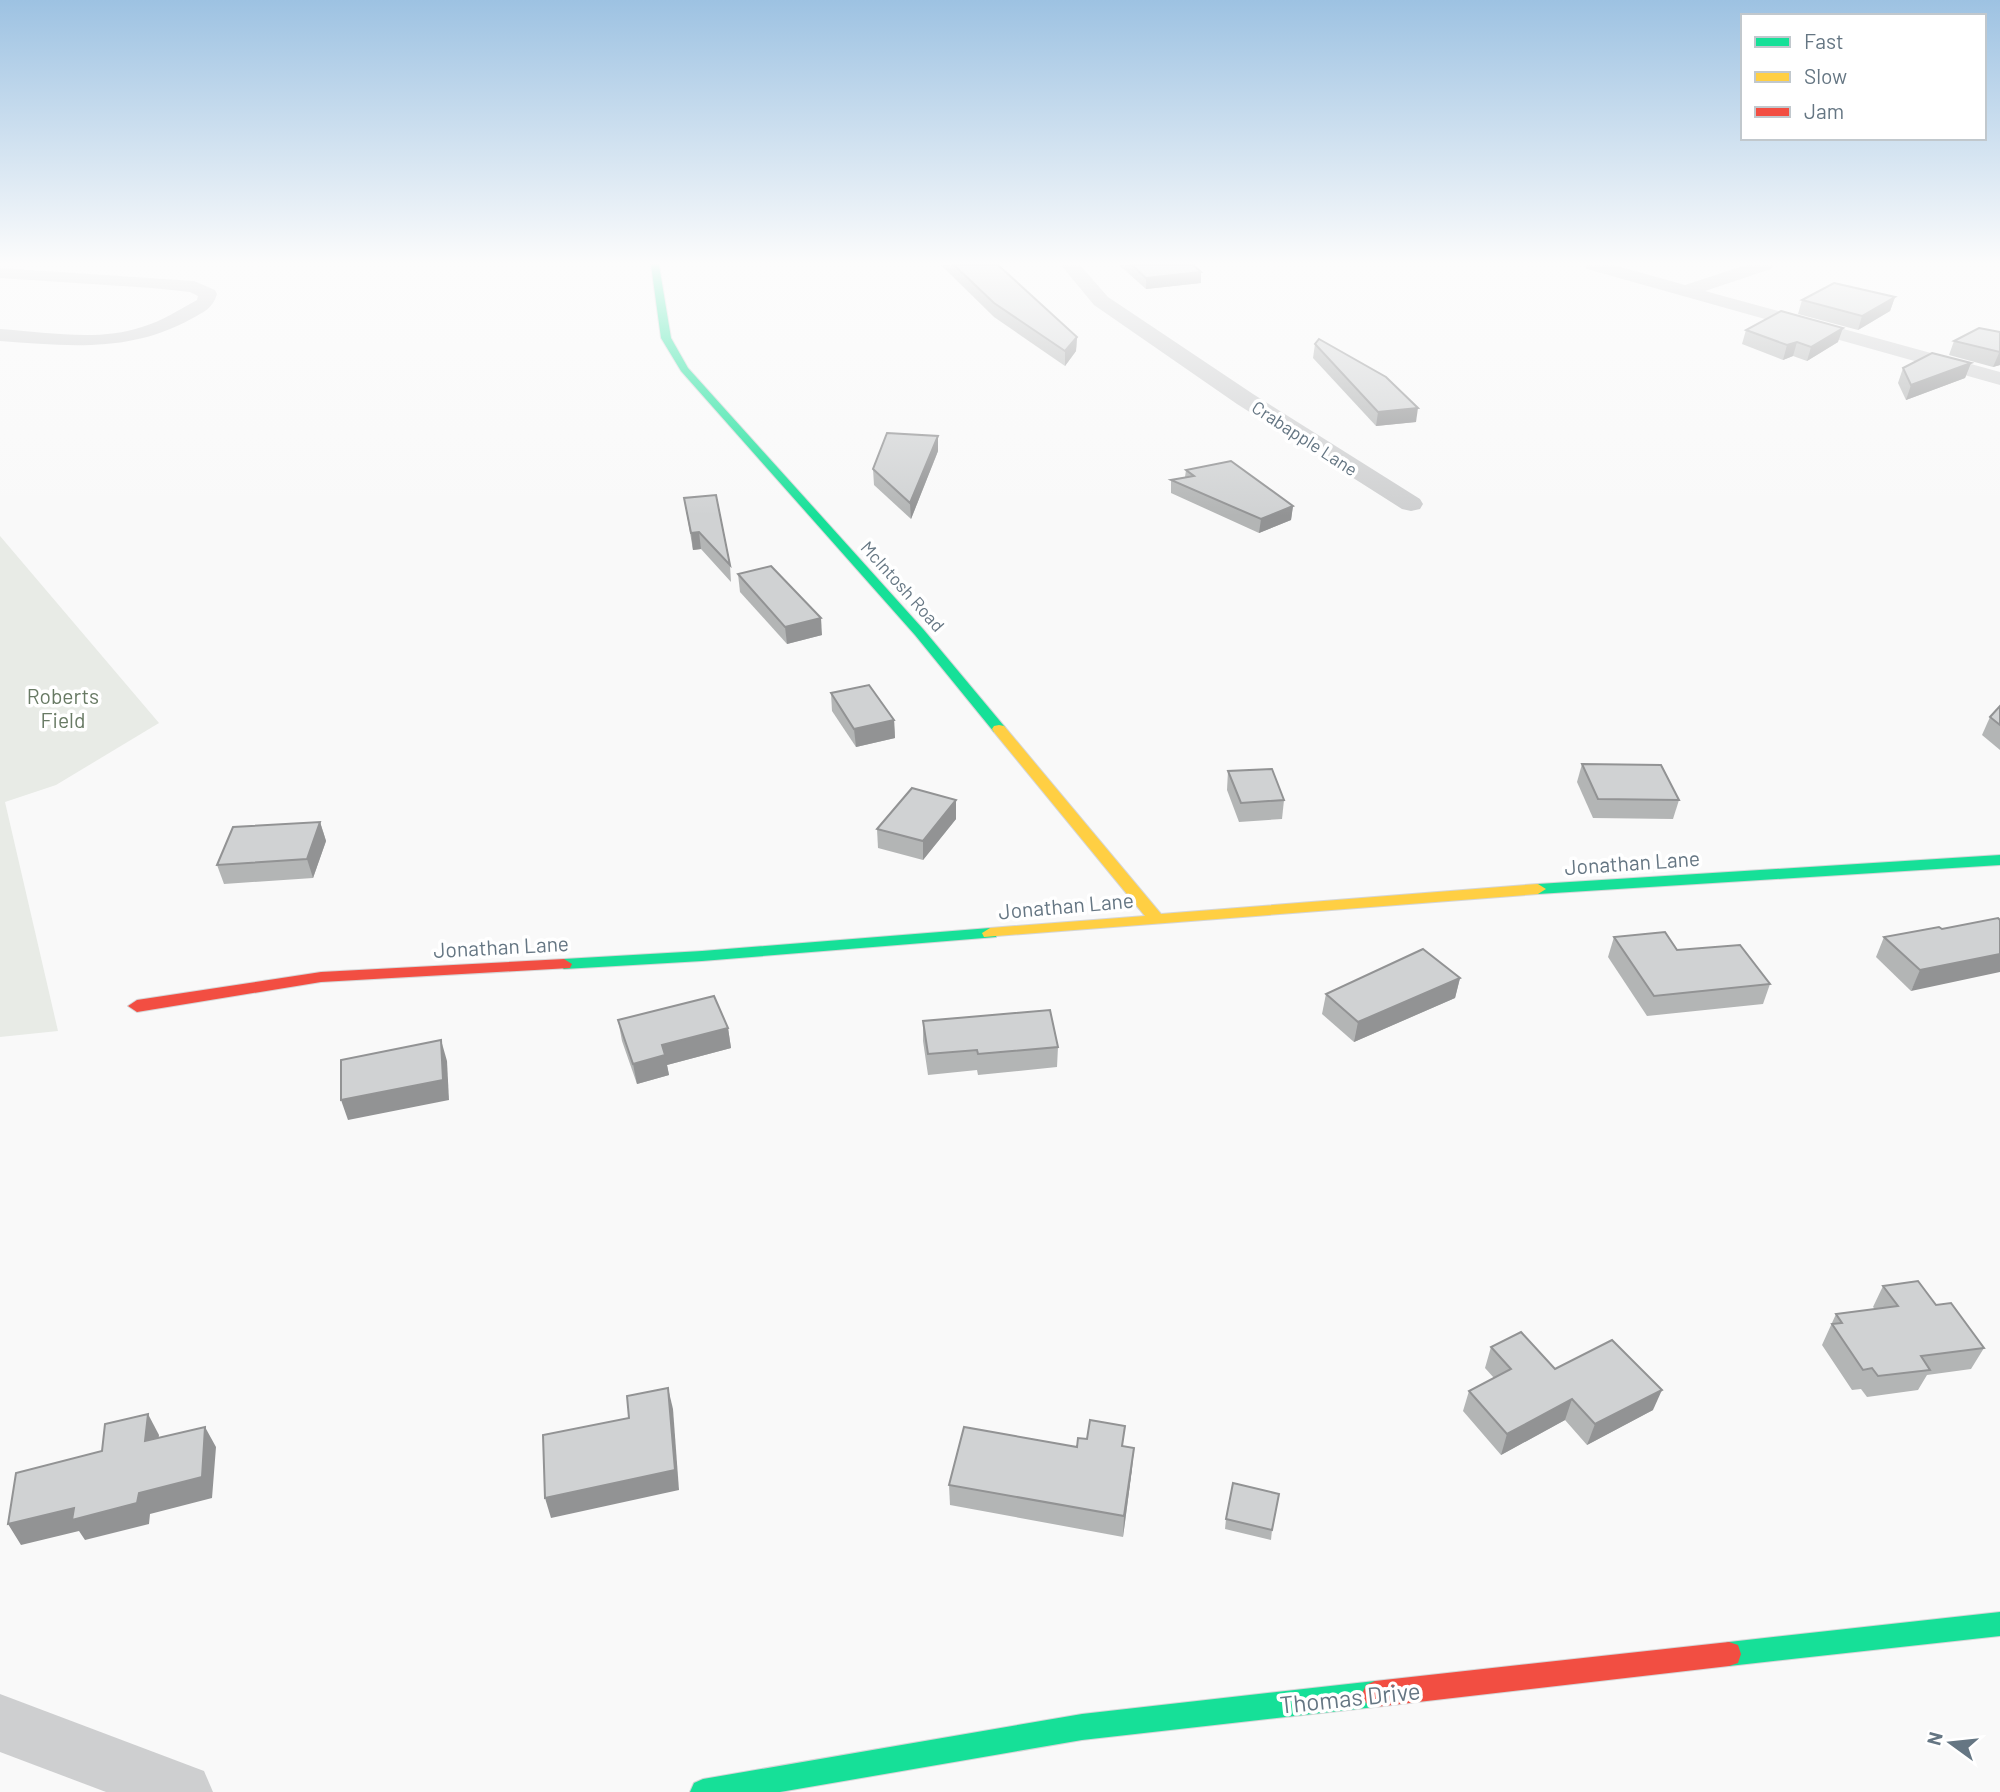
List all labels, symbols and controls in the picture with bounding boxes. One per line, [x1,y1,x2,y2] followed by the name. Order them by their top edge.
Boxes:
[1741,14,1986,140] legend
[1804,28,1844,53] text: Fast
[1804,63,1847,88] text: Slow
[1804,98,1844,123] text: Jam
[1248,396,1362,480] street label: Crabapple Lane
[857,536,949,636] street label: McIntosh Road
[27,683,99,732] park label: Roberts Field
[1563,845,1701,879] street label: Jonathan Lane
[997,887,1135,923] street label: Jonathan Lane
[433,930,569,962] street label: Jonathan Lane
[1278,1675,1422,1719] street label: Thomas Drive
[1916,1708,1986,1778] north arrow
[1921,1729,1947,1748] text: N

